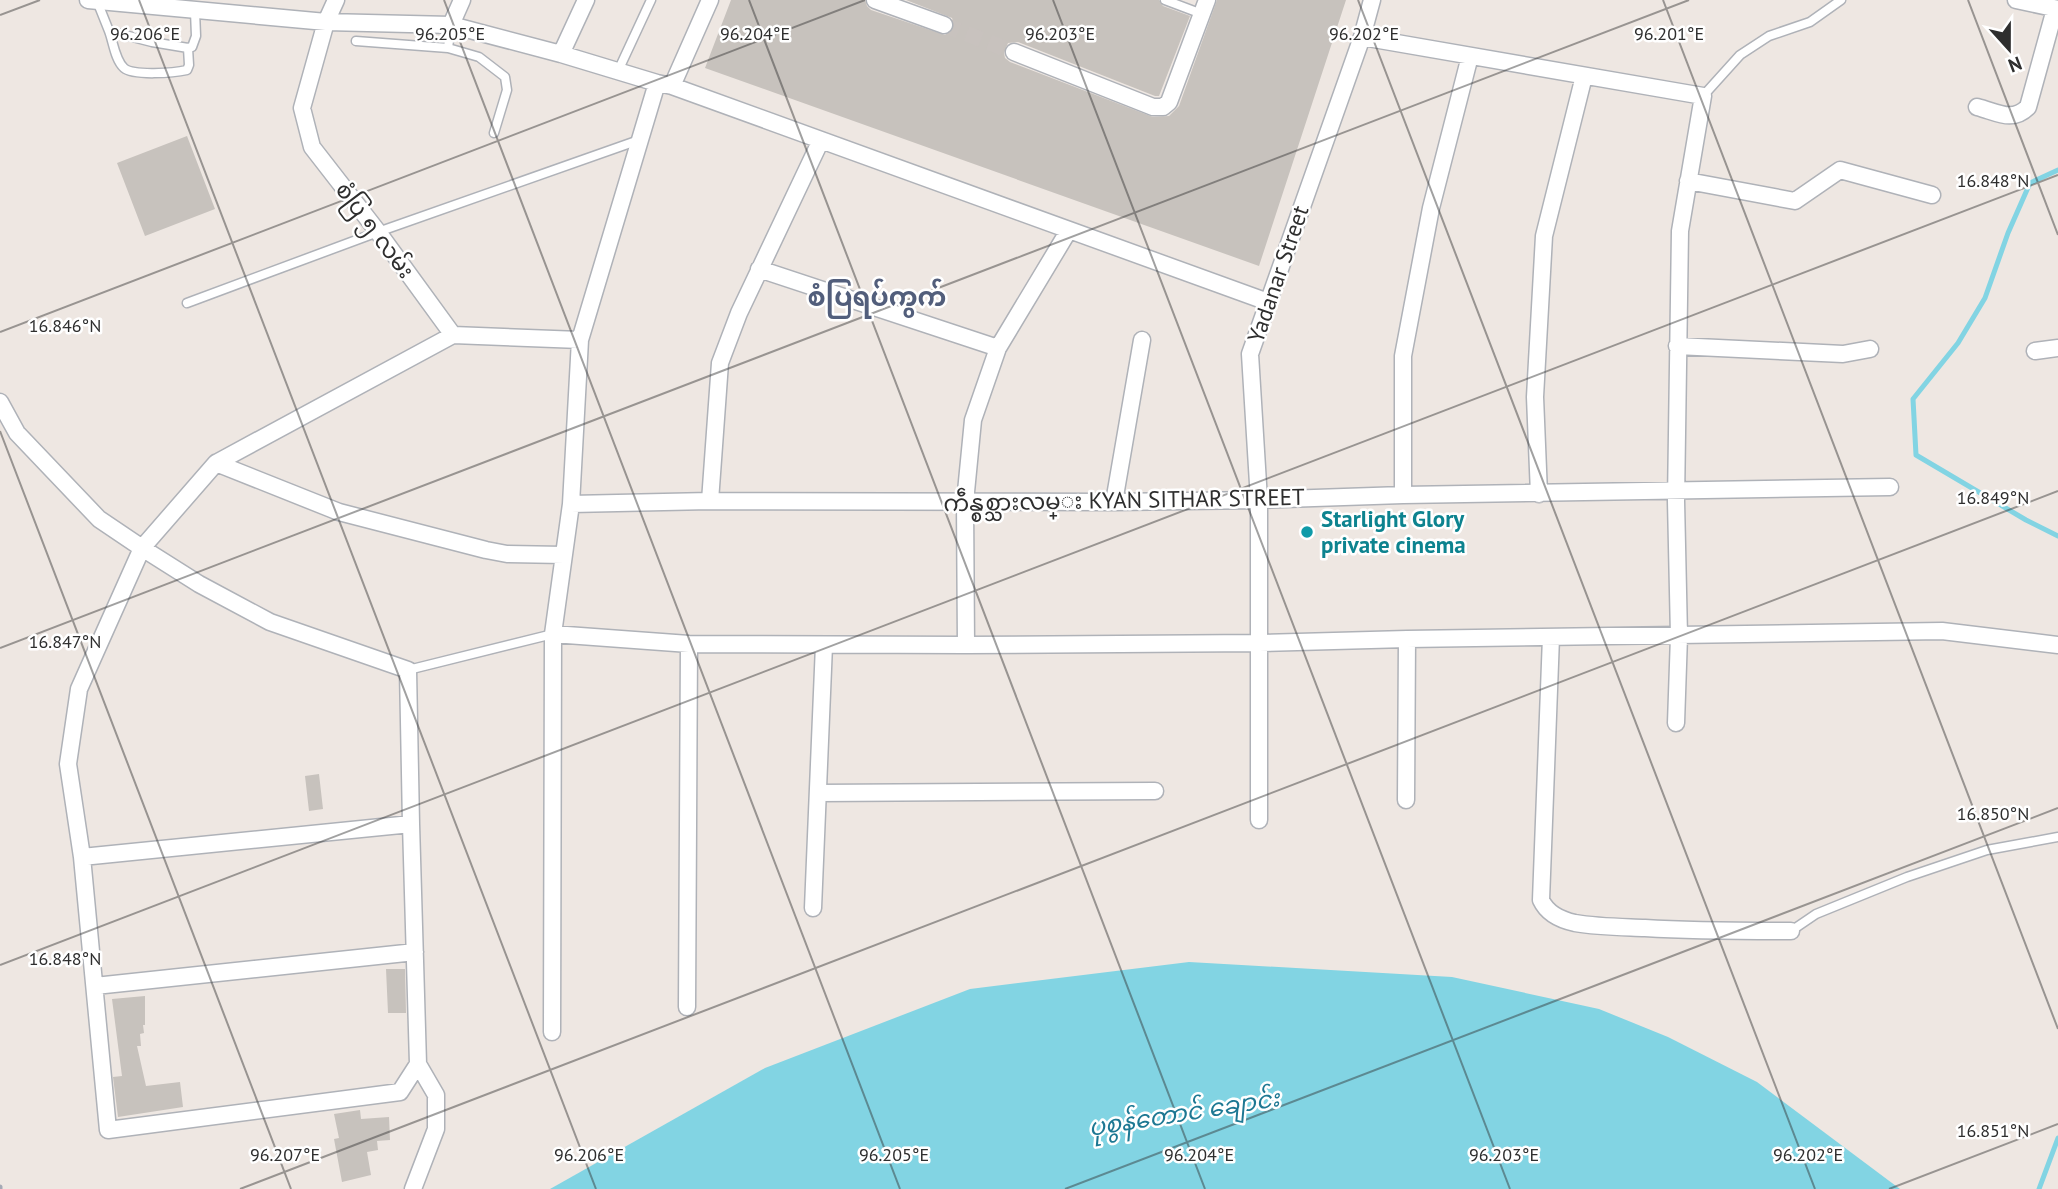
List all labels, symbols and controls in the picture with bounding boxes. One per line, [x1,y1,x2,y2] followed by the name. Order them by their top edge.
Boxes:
[1974,14,2044,84] north arrow
[110,22,180,45] text: 96.206°E
[415,22,485,45] text: 96.205°E
[720,22,790,45] text: 96.204°E
[1025,22,1095,45] text: 96.203°E
[1329,22,1399,45] text: 96.202°E
[1634,22,1704,45] text: 96.201°E
[2005,51,2025,78] text: N
[1957,169,2029,192] text: 16.848°N
[326,175,422,287] street label: စံပြ ၅ လမ်း
[1241,201,1315,346] street label: Yadanar Street
[808,278,946,319] district label: စံပြရပ်ကွက်
[29,314,101,337] text: 16.846°N
[943,481,1305,523] street label: ကဵန္စစ္သားလမ္း KYAN SITHAR STREET
[1957,486,2029,509] text: 16.849°N
[1321,504,1466,559] place label: Starlight Glory private cinema
[1299,524,1315,540] marker: Starlight Glory private cinema
[29,630,101,653] text: 16.847°N
[1957,802,2029,825] text: 16.850°N
[29,947,101,970] text: 16.848°N
[1086,1081,1284,1148] water label: ပုစွန်တောင် ချောင်း
[1957,1119,2029,1142] text: 16.851°N
[250,1143,320,1166] text: 96.207°E
[554,1143,624,1166] text: 96.206°E
[859,1143,929,1166] text: 96.205°E
[1164,1143,1234,1166] text: 96.204°E
[1469,1143,1539,1166] text: 96.203°E
[1773,1143,1843,1166] text: 96.202°E

